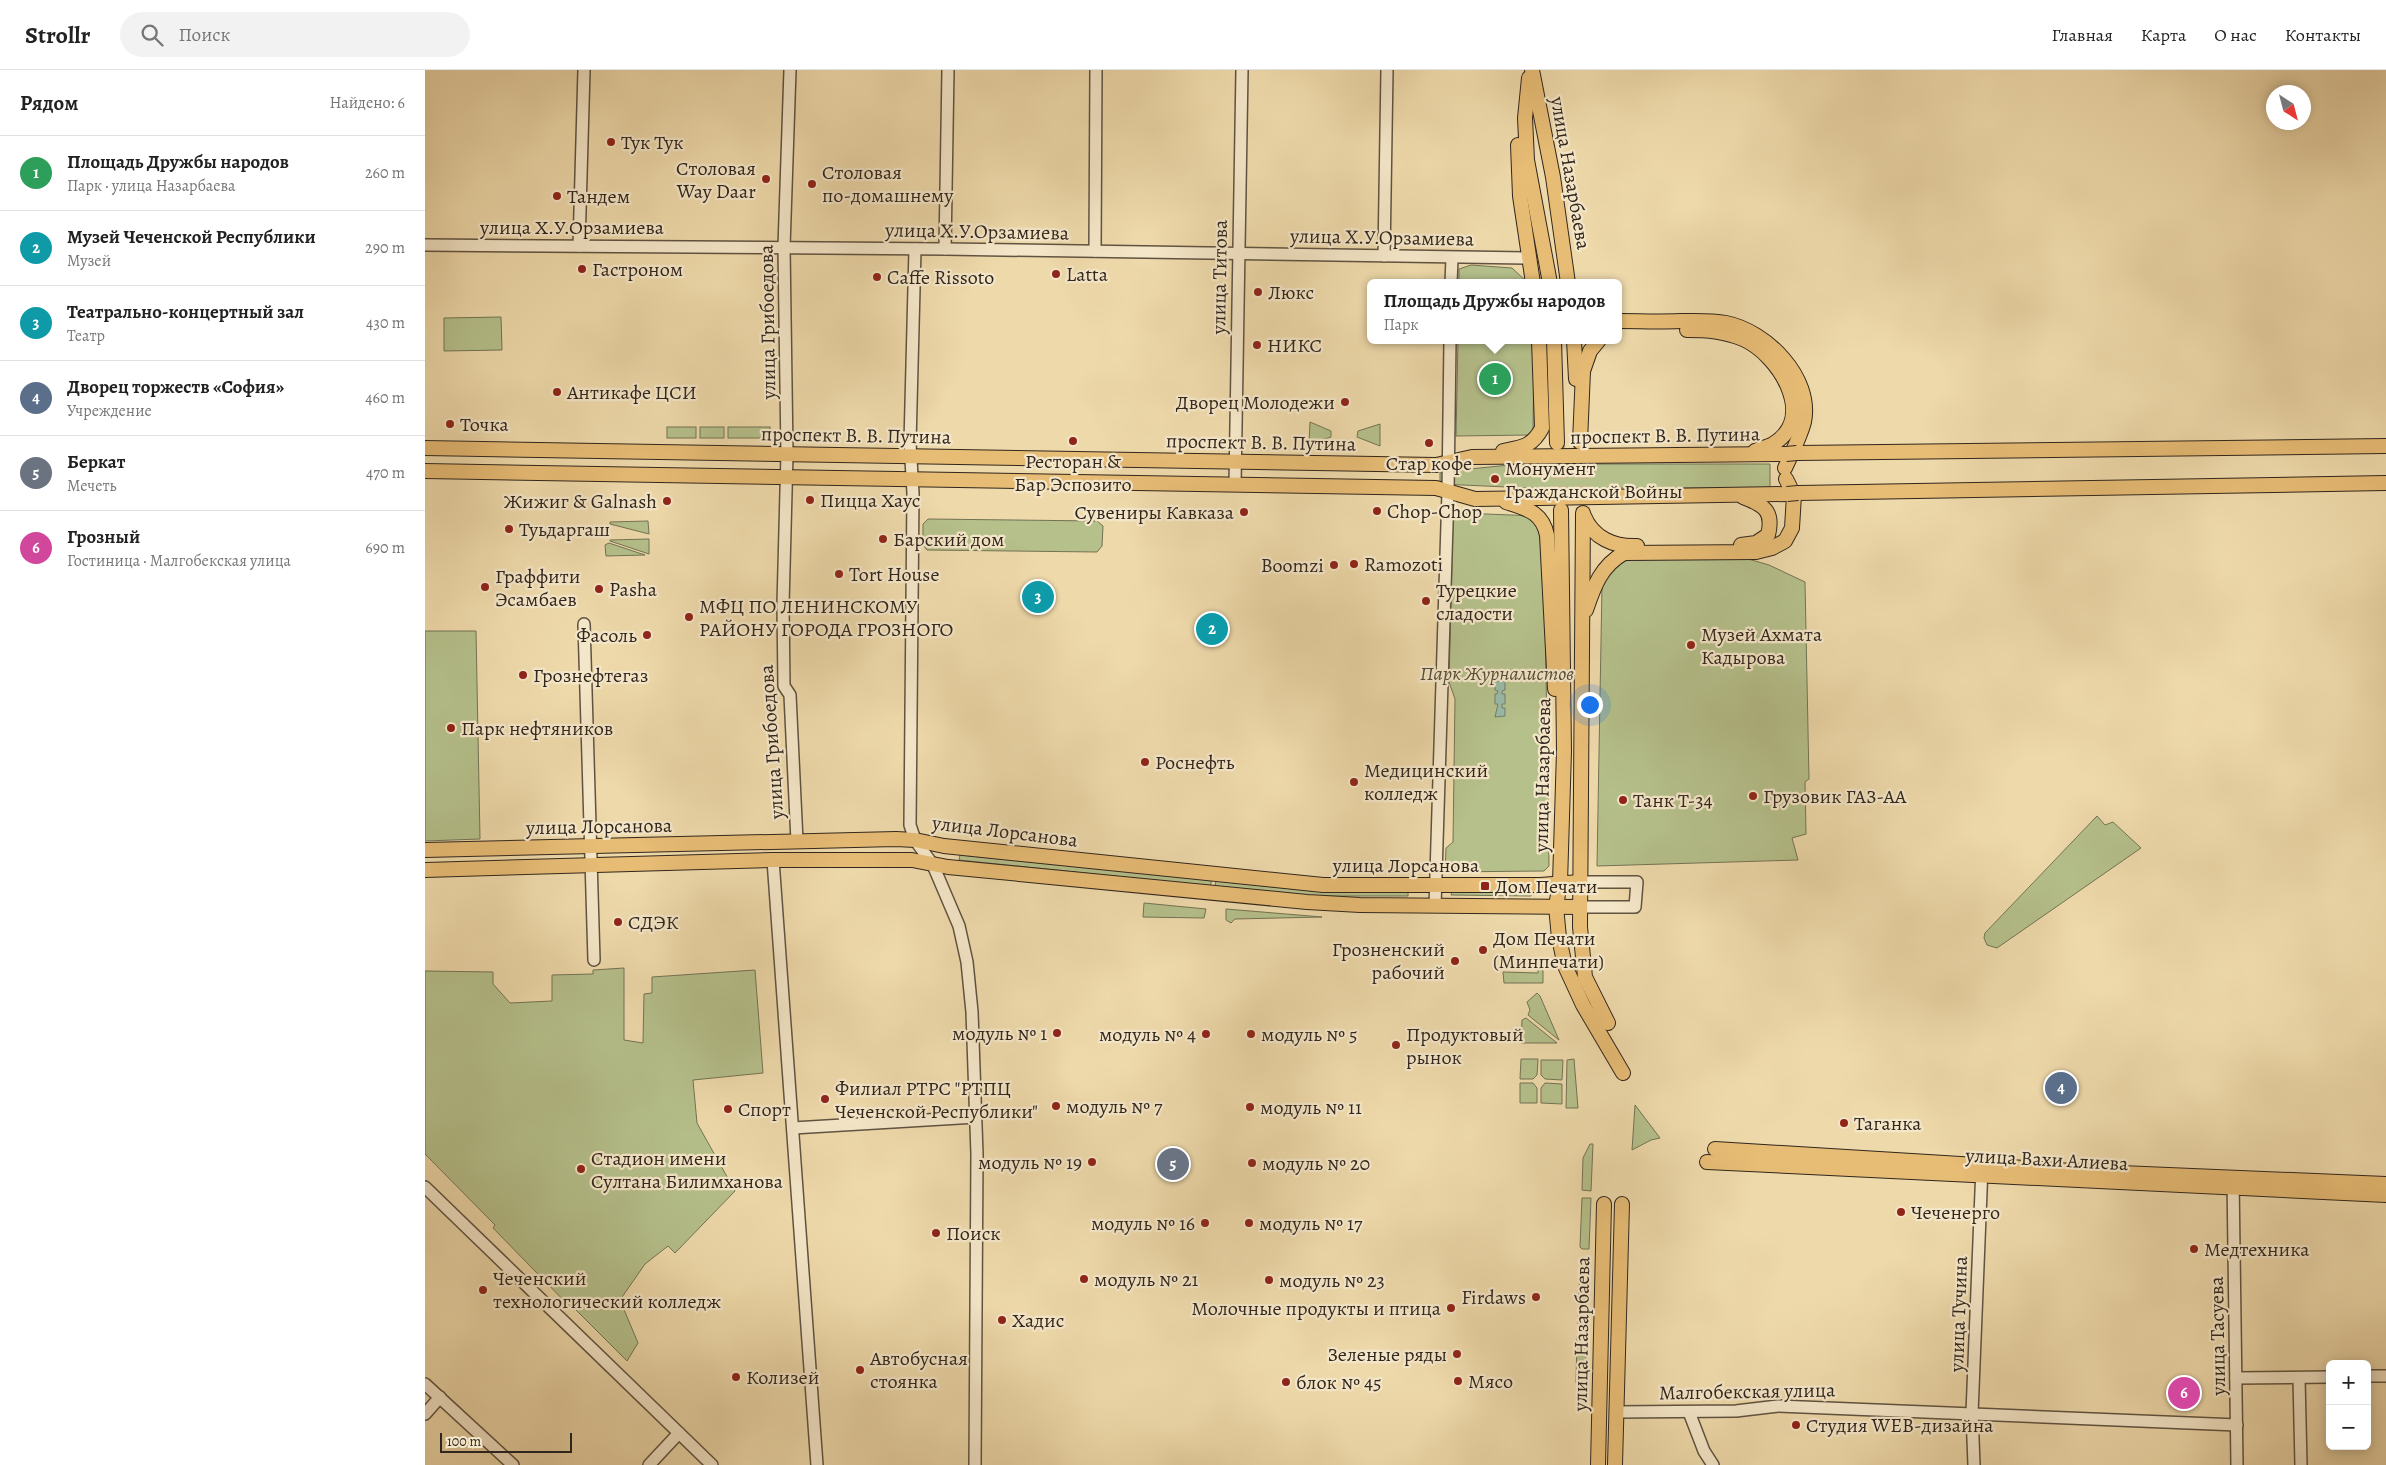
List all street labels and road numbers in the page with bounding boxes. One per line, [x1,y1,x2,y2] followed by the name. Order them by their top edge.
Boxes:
[1544,94,1597,252] street label: улица Назарбаева
[479,214,665,241] street label: улица Х.У.Орзамиева
[884,216,1070,247] street label: улица Х.У.Орзамиева
[1205,219,1234,336] street label: улица Титова
[1289,222,1475,253] street label: улица Х.У.Орзамиева
[753,244,782,401] street label: улица Грибоедова
[761,420,952,451] street label: проспект В. В. Путина
[1570,420,1761,451] street label: проспект В. В. Путина
[1166,427,1357,458] street label: проспект В. В. Путина
[753,663,790,821] street label: улица Грибоедова
[1528,697,1557,854] street label: улица Назарбаева
[930,809,1080,854] street label: улица Лорсанова
[525,812,673,841] street label: улица Лорсанова
[1332,852,1480,879] street label: улица Лорсанова
[1964,1142,2130,1177] street label: улица Вахи Алиева
[1943,1255,1974,1374] street label: улица Тучина
[1567,1256,1596,1413] street label: улица Назарбаева
[2203,1275,2232,1397] street label: улица Тасуева
[1659,1376,1836,1407] street label: Малгобекская улица

